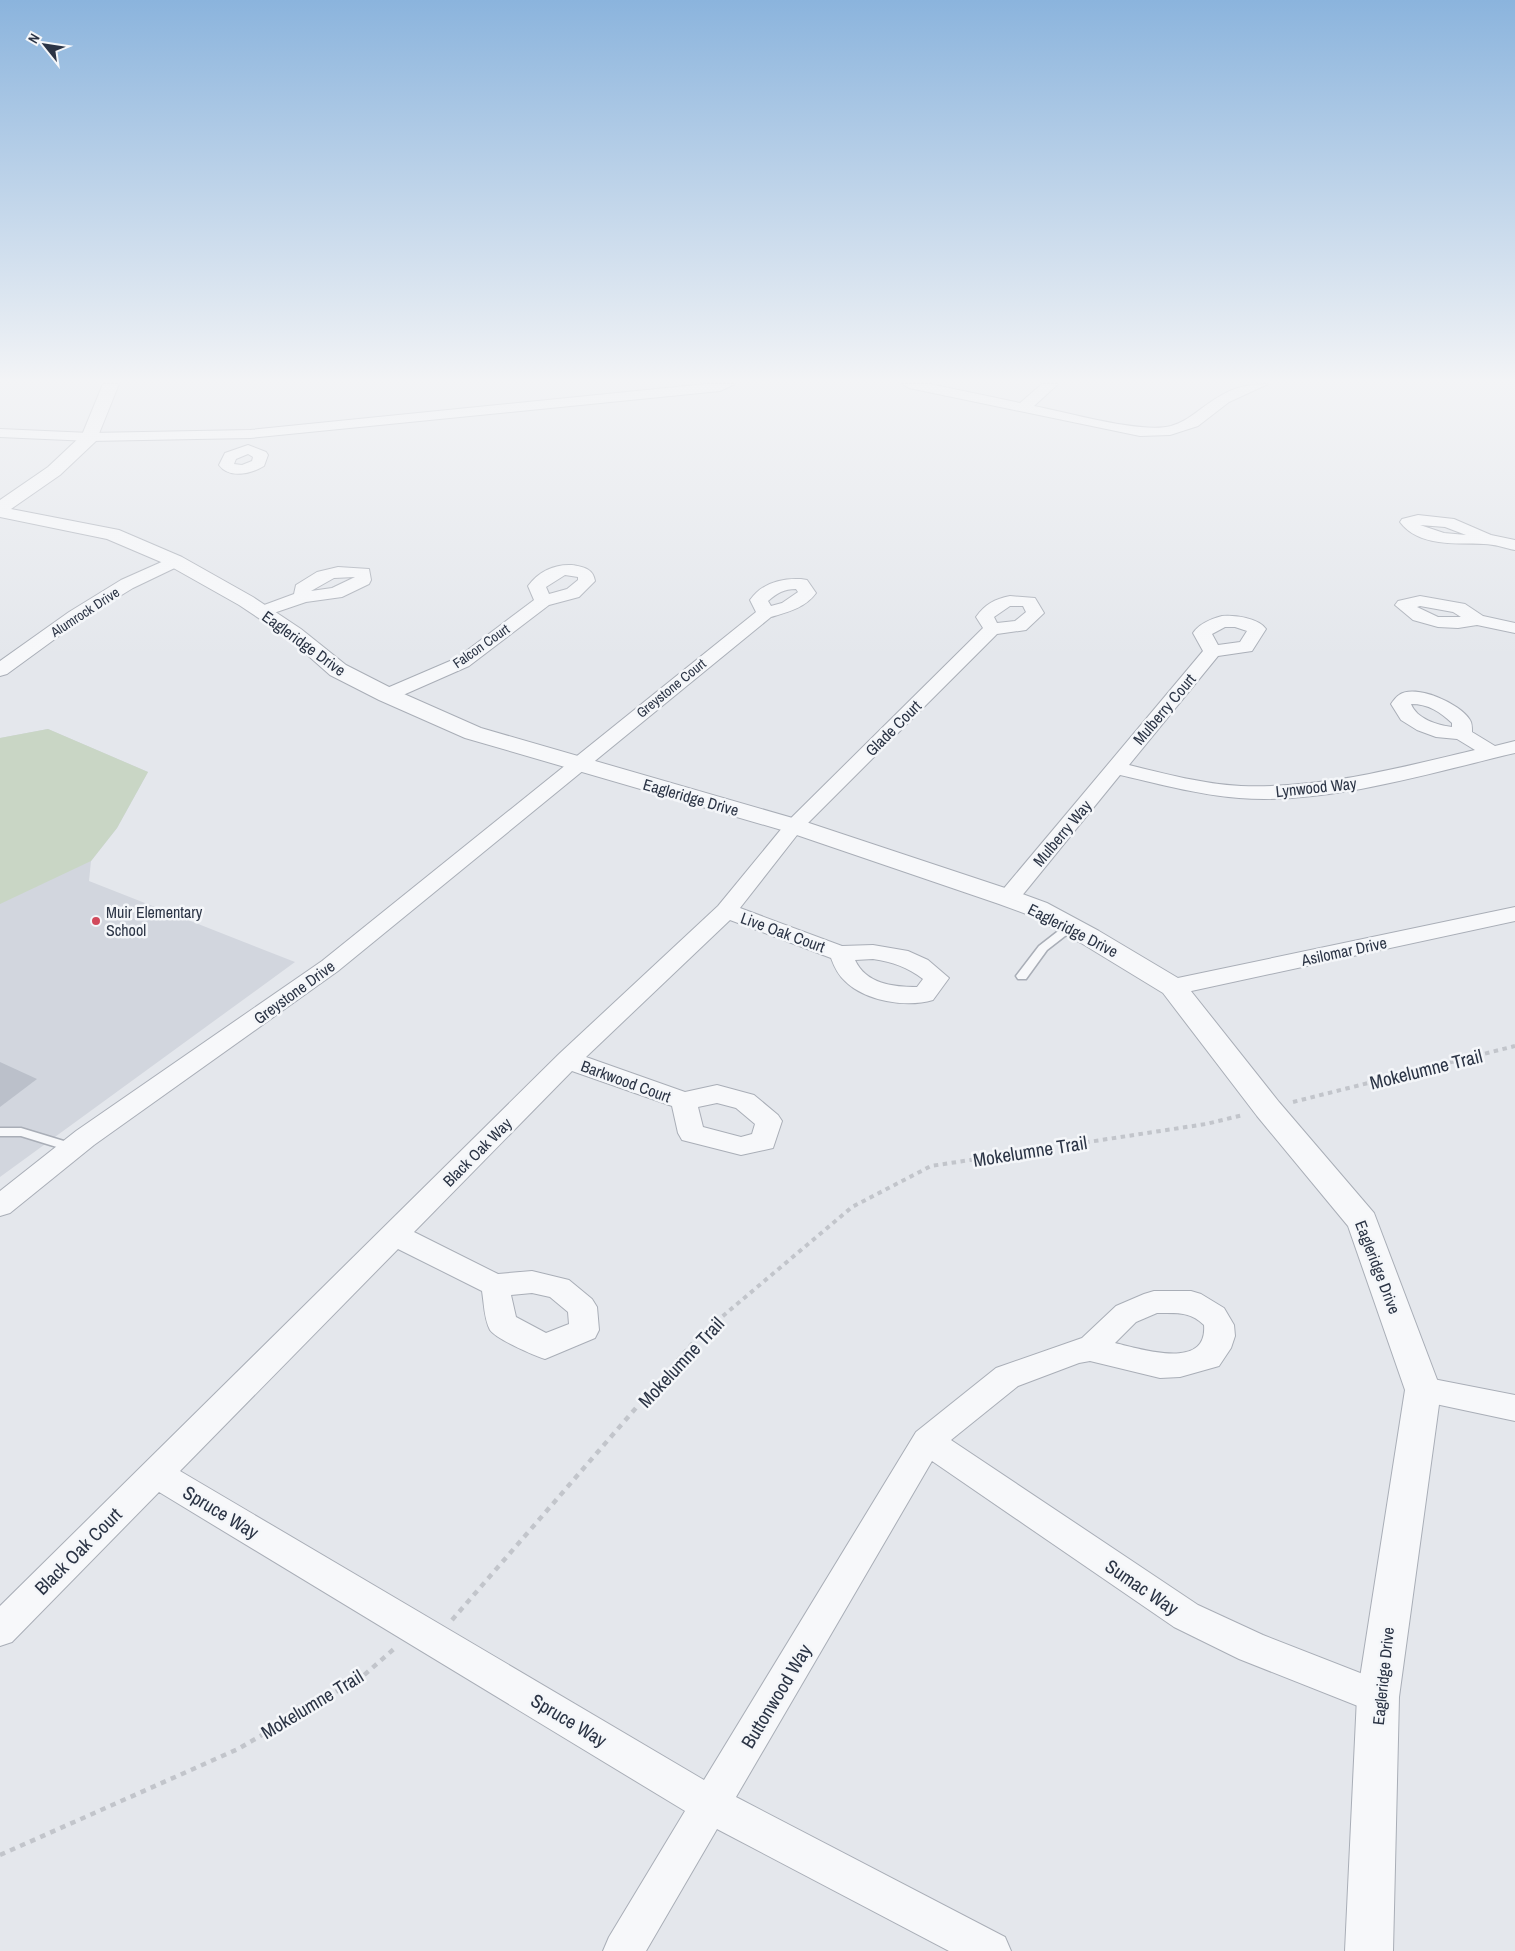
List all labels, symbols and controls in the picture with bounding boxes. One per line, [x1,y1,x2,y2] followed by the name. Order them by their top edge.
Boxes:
[20,20,70,70] north arrow
[24,30,44,47] text: N
[46,583,123,641] street label: Alumrock Drive
[258,605,350,681] street label: Eagleridge Drive
[449,620,513,672] street label: Falcon Court
[633,655,709,721] street label: Greystone Court
[1128,668,1201,749] street label: Mulberry Court
[860,695,926,761] street label: Glade Court
[1274,772,1358,802] street label: Lynwood Way
[641,773,741,821] street label: Eagleridge Drive
[1028,795,1097,871] street label: Mulberry Way
[1024,898,1122,962] street label: Eagleridge Drive
[106,901,203,941] place label: Muir Elementary School
[738,907,829,958] street label: Live Oak Court
[90,915,102,927] marker: Muir Elementary School
[1298,931,1389,971] street label: Asilomar Drive
[249,955,339,1029] street label: Greystone Drive
[1367,1042,1485,1096] street label: Mokelumne Trail
[578,1055,674,1108] street label: Barkwood Court
[438,1112,517,1191] street label: Black Oak Way
[971,1129,1089,1173] street label: Mokelumne Trail
[1350,1217,1406,1317] street label: Eagleridge Drive
[632,1311,730,1413] street label: Mokelumne Trail
[178,1479,264,1545] street label: Spruce Way
[29,1501,128,1600] street label: Black Oak Court
[1100,1553,1184,1621] street label: Sumac Way
[1367,1626,1399,1726] street label: Eagleridge Drive
[735,1639,817,1753] street label: Buttonwood Way
[256,1663,368,1745] street label: Mokelumne Trail
[526,1687,612,1753] street label: Spruce Way

